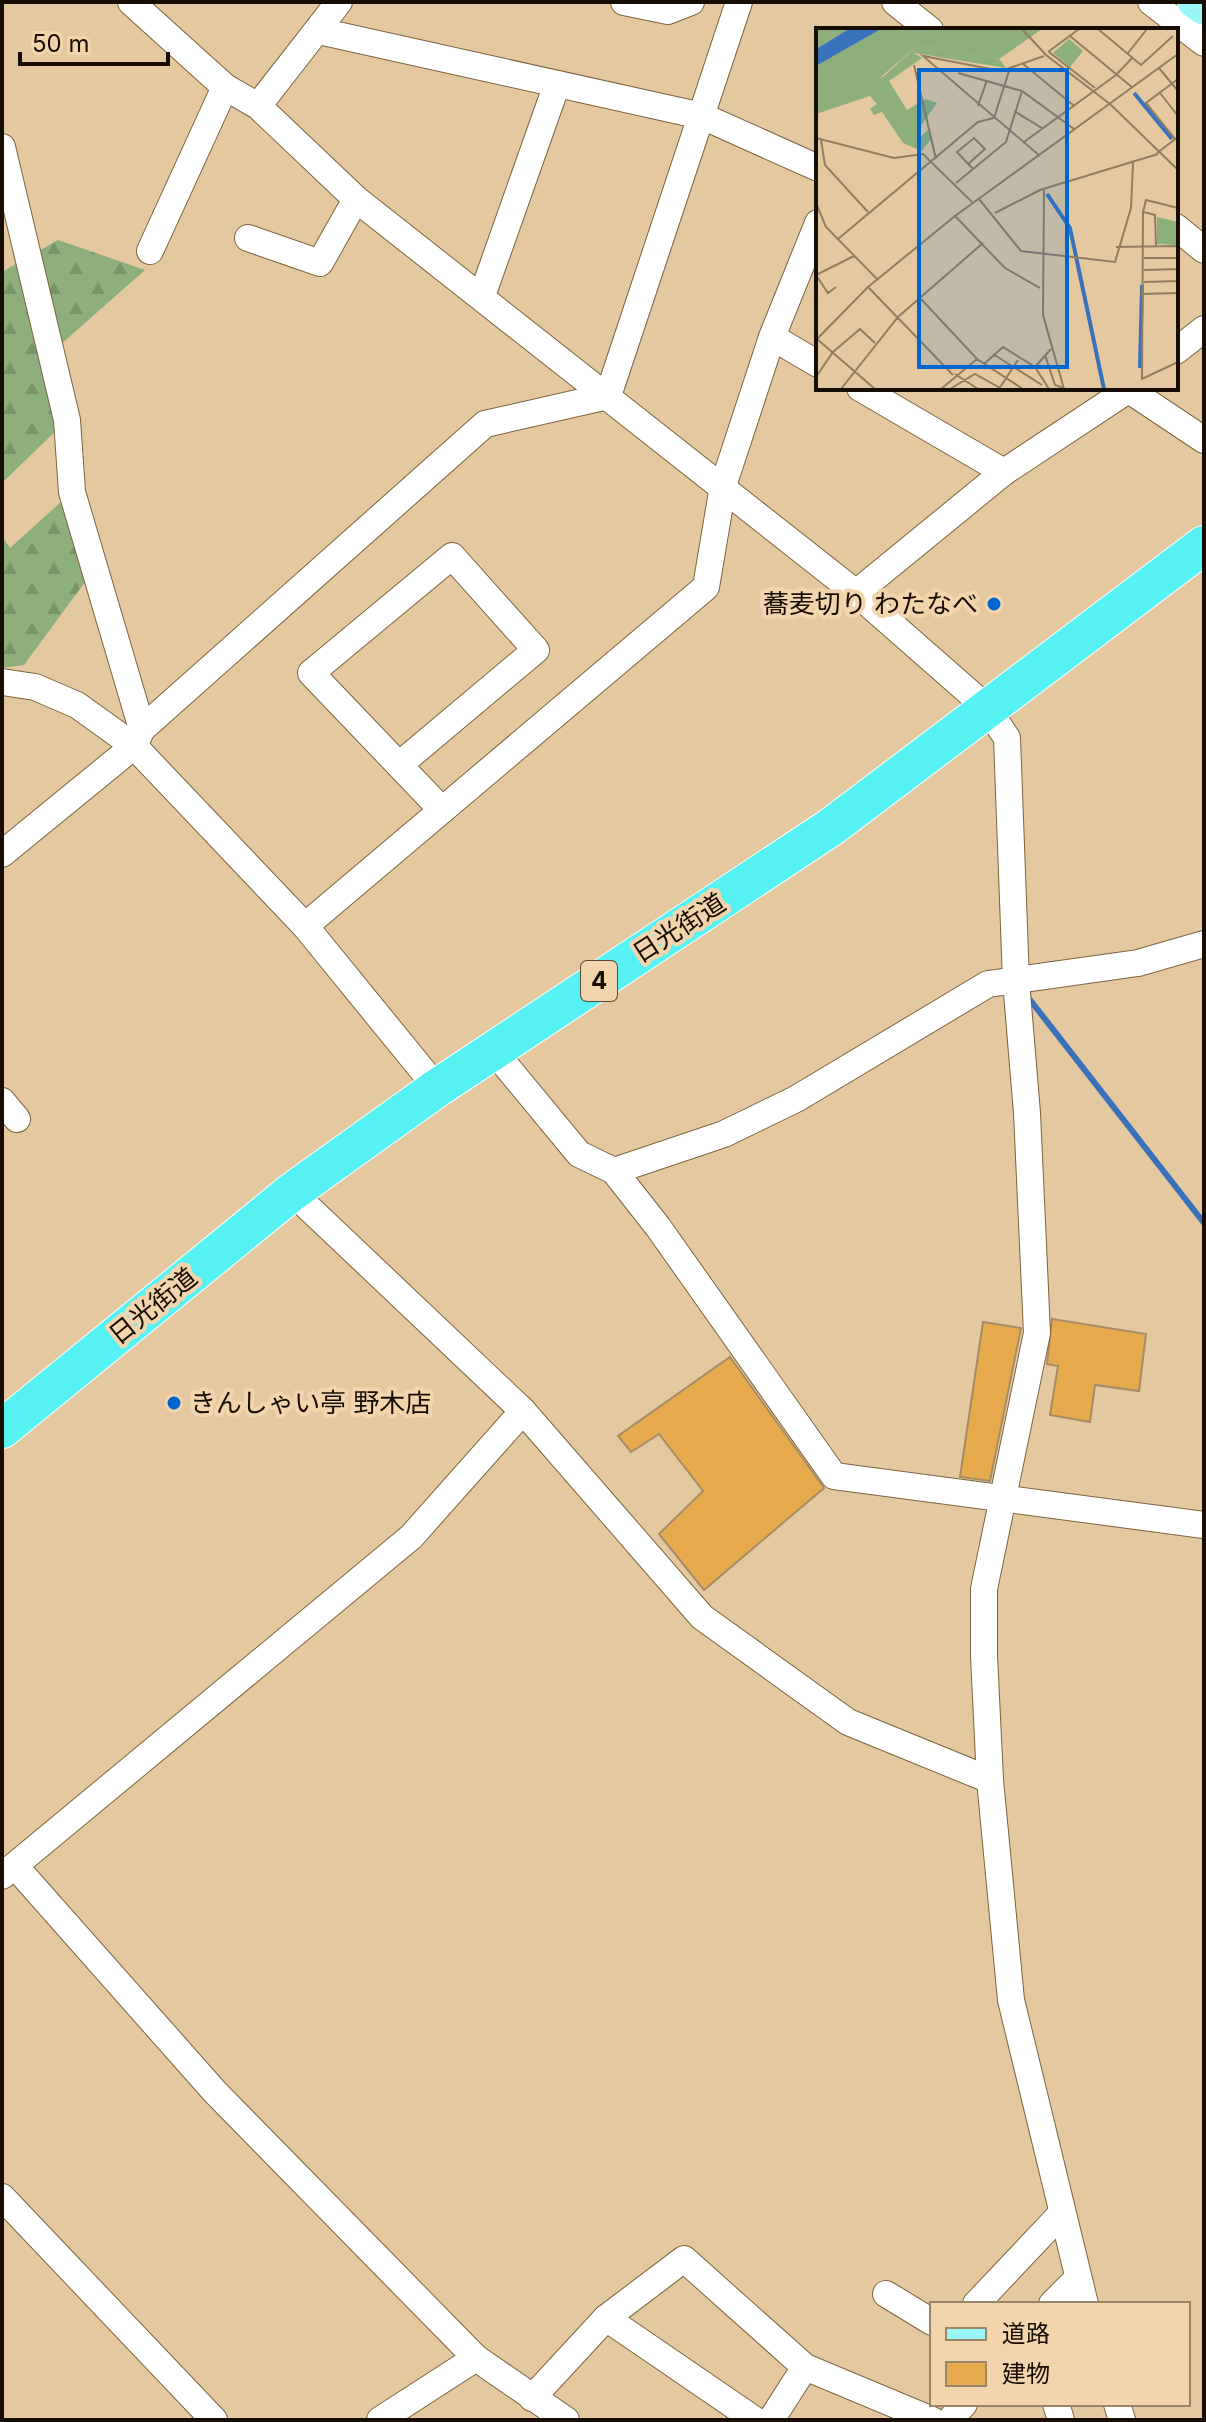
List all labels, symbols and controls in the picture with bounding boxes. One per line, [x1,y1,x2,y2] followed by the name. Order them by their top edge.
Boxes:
[20,16,168,66] scale bar
[816,28,1178,390] inset map
[32,29,90,58] text: 50 m
[763,588,978,619] place label: 蕎麦切り わたなべ
[985,595,1003,613] marker: 蕎麦切り わたなべ
[627,886,731,969] street label: 日光街道
[581,961,617,1001] road number: 4
[103,1261,203,1350] street label: 日光街道
[190,1387,431,1418] place label: きんしゃい亭 野木店
[165,1394,183,1412] marker: きんしゃい亭 野木店
[930,2302,1190,2406] legend
[1002,2319,1050,2348] text: 道路
[1002,2359,1050,2388] text: 建物

